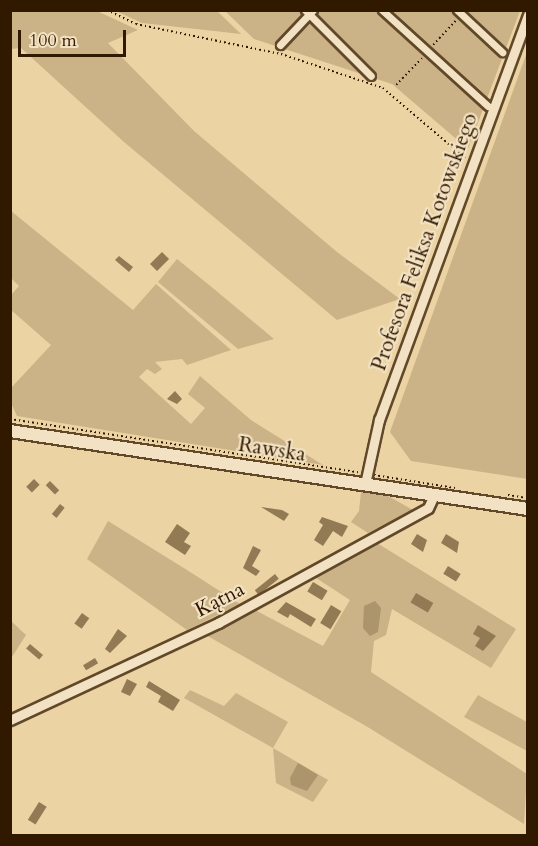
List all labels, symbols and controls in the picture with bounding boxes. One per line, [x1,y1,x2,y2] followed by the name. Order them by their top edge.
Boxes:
[21,18,129,56] scale bar
[29,28,77,53] text: 100 m
[367,110,483,374] street label: Profesora Feliksa Kotowskiego
[237,432,307,468] street label: Rawska
[191,577,249,623] street label: Kątna

